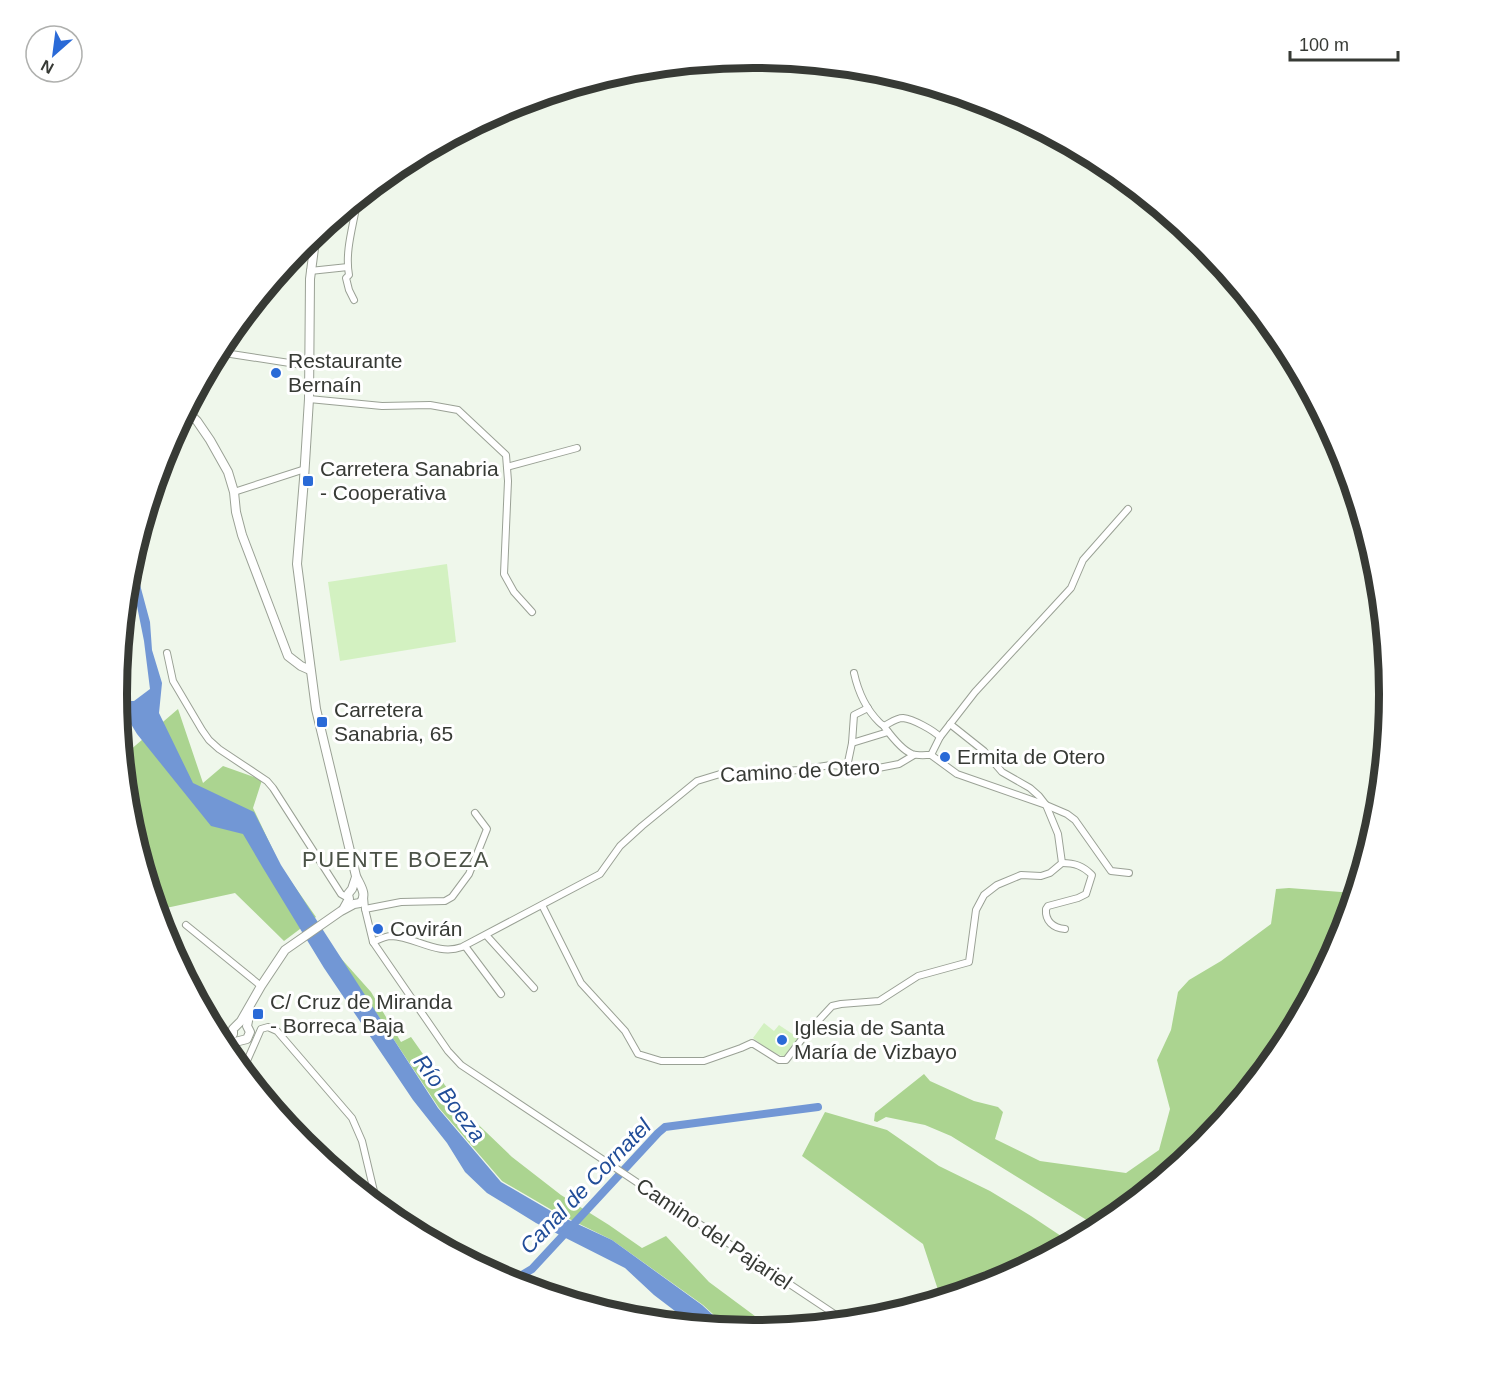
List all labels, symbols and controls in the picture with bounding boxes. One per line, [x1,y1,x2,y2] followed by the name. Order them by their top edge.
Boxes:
[24,24,84,84] north arrow
[1290,24,1398,62] scale bar
[1299,35,1349,55] text: 100 m
[38,57,56,77] text: N
[288,349,402,396] place label: Restaurante Bernaín
[269,366,283,380] marker: Restaurante Bernaín
[320,457,499,504] place label: Carretera Sanabria - Cooperativa
[301,474,315,488] marker: Carretera Sanabria - Cooperativa
[334,698,453,745] place label: Carretera Sanabria, 65
[315,715,329,729] marker: Carretera Sanabria, 65
[957,745,1105,768] place label: Ermita de Otero
[938,750,952,764] marker: Ermita de Otero
[720,755,880,786] street label: Camino de Otero
[302,847,490,872] district label: PUENTE BOEZA
[390,917,462,940] place label: Covirán
[371,922,385,936] marker: Covirán
[270,990,452,1037] place label: C/ Cruz de Miranda - Borreca Baja
[251,1007,265,1021] marker: C/ Cruz de Miranda - Borreca Baja
[794,1016,957,1063] place label: Iglesia de Santa María de Vizbayo
[775,1033,789,1047] marker: Iglesia de Santa María de Vizbayo
[409,1050,490,1147] water label: Río Boeza
[515,1113,657,1259] water label: Canal de Cornatel
[632,1173,796,1294] street label: Camino del Pajariel

